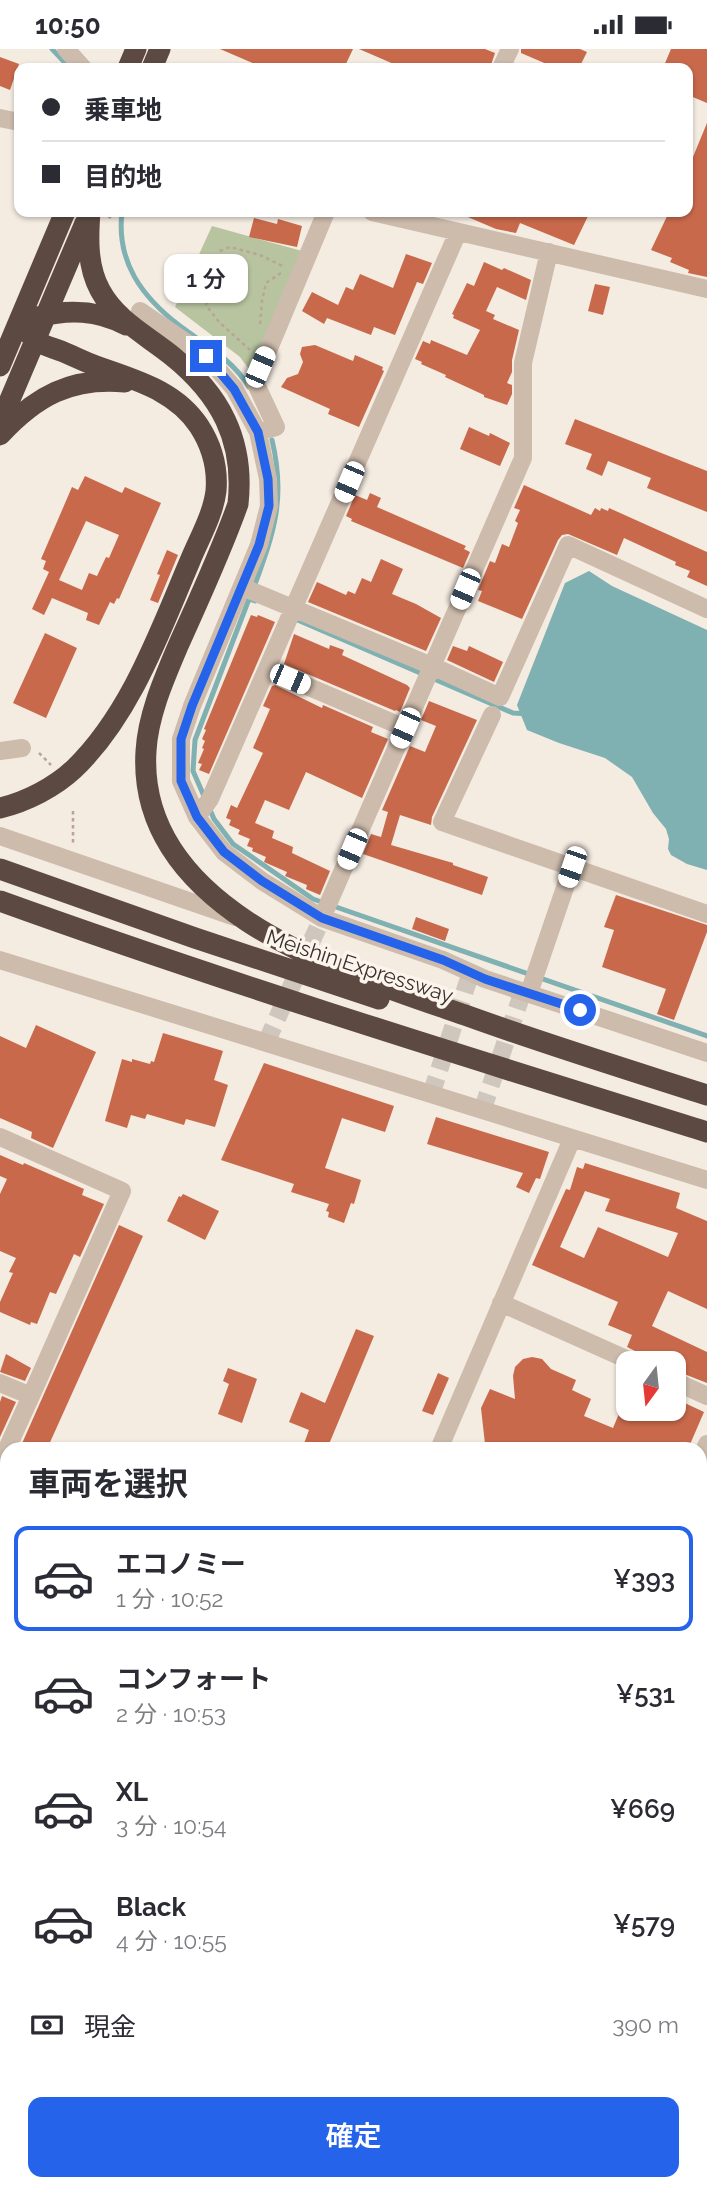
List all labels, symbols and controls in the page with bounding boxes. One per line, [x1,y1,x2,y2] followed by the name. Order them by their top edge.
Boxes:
[35,10,101,40] text: 10:50
[84,95,162,125] text: 乗車地
[84,162,162,192] text: 目的地
[164,254,248,303] callout: 1 分
[186,265,226,292] text: 1 分
[190,340,222,372] route end
[243,344,278,390] car
[332,459,367,505] car
[448,566,483,612] car
[267,661,314,697] car
[387,705,424,751] car
[335,826,370,872] car
[556,844,589,890] car
[264,924,456,1008] street label: Meishin Expressway
[564,994,596,1026] route start
[616,1351,686,1421] north arrow
[616,1351,686,1421] map controls
[28,1465,188,1502] text: 車両を選択
[32,1547,95,1610] icon: car
[116,1549,246,1579] text: エコノミー
[613,1564,675,1594] text: ¥393
[116,1585,224,1612] text: 1 分 · 10:52
[32,1662,95,1725] icon: car
[116,1664,271,1694] text: コンフォート
[616,1679,675,1709] text: ¥531
[116,1700,226,1727] text: 2 分 · 10:53
[32,1777,95,1840] icon: car
[116,1777,148,1807] text: XL
[610,1794,675,1824] text: ¥669
[116,1812,227,1839] text: 3 分 · 10:54
[32,1892,95,1955] icon: car
[116,1892,186,1922] text: Black
[613,1909,675,1939] text: ¥579
[116,1927,227,1954] text: 4 分 · 10:55
[28,2006,66,2044] icon: cash
[612,2011,679,2038] text: 390 m
[84,2012,136,2042] text: 現金
[28,2097,679,2177] button: 確定

